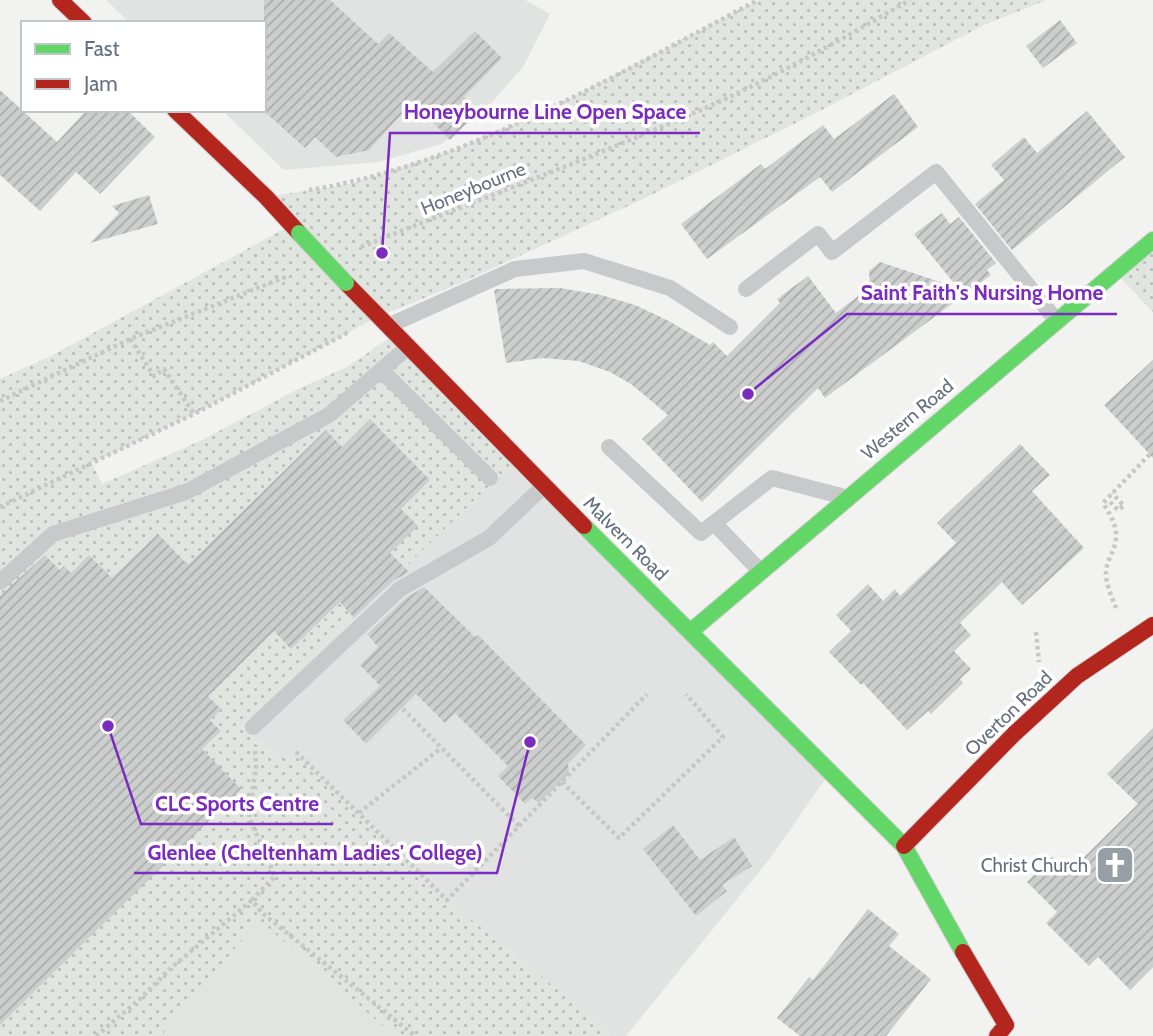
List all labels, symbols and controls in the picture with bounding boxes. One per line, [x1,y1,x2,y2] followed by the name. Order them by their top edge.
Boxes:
[21,21,266,112] legend
[84,36,120,61] text: Fast
[83,71,118,96] text: Jam
[390,91,700,133] callout: Honeybourne Line Open Space
[404,99,686,124] text: Honeybourne Line Open Space
[418,157,529,220] street label: Honeybourne
[847,272,1117,314] callout: Saint Faith's Nursing Home
[861,280,1103,305] text: Saint Faith's Nursing Home
[857,374,958,465] street label: Western Road
[579,491,673,585] street label: Malvern Road
[960,666,1057,761] street label: Overton Road
[141,782,333,824] callout: CLC Sports Centre
[155,791,319,816] text: CLC Sports Centre
[134,831,497,873] callout: Glenlee (Cheltenham Ladies' College)
[147,840,483,865] text: Glenlee (Cheltenham Ladies' College)
[1094,844,1136,886] church icon: Christ Church
[981,854,1088,877] place label: Christ Church

